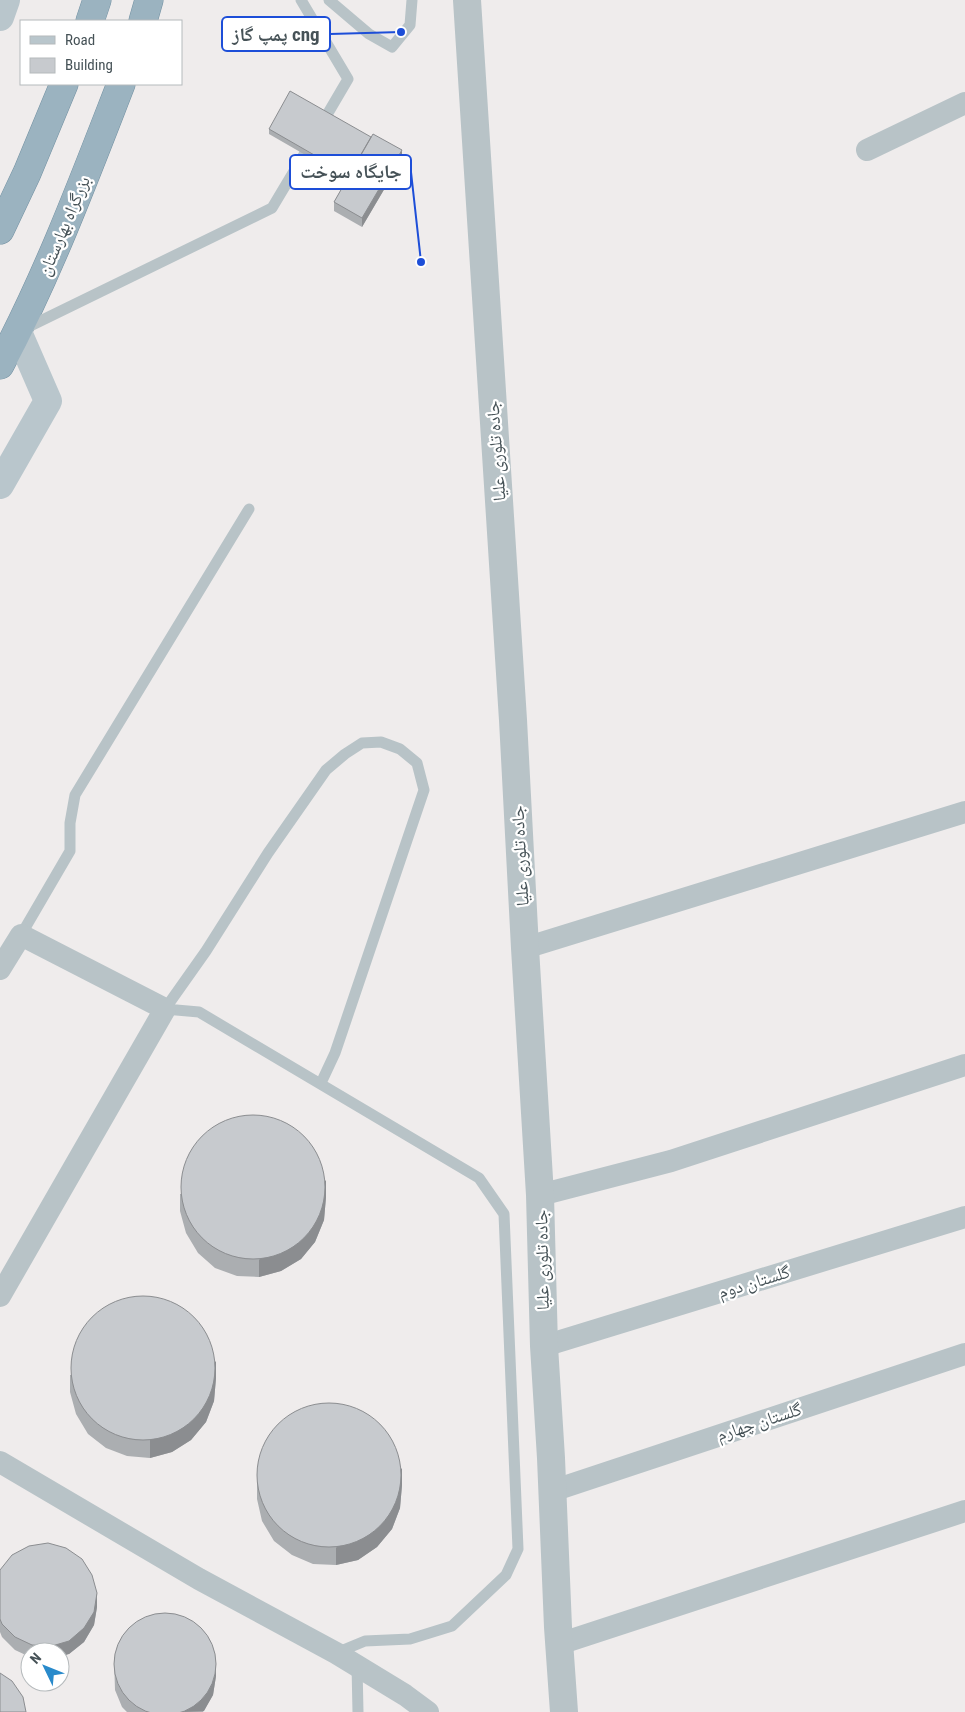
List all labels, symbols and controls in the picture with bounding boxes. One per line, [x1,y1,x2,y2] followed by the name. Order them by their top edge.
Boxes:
[222,17,330,51] callout: پمپ گاز cng
[20,20,182,85] legend
[231,23,320,46] text: پمپ گاز cng
[65,31,95,49] text: Road
[65,56,113,74] text: Building
[290,155,411,189] callout: جایگاه سوخت
[300,160,402,183] text: جایگاه سوخت
[33,173,95,279] street label: بزرگراه بهارستان
[482,400,510,502] street label: جاده تلوری علیا
[506,805,534,907] street label: جاده تلوری علیا
[530,1209,554,1311] street label: جاده تلوری علیا
[715,1260,793,1304] street label: گلستان دوم
[714,1398,805,1447] street label: گلستان چهارم
[20,1642,70,1692] north arrow
[27,1650,44,1667] text: N

